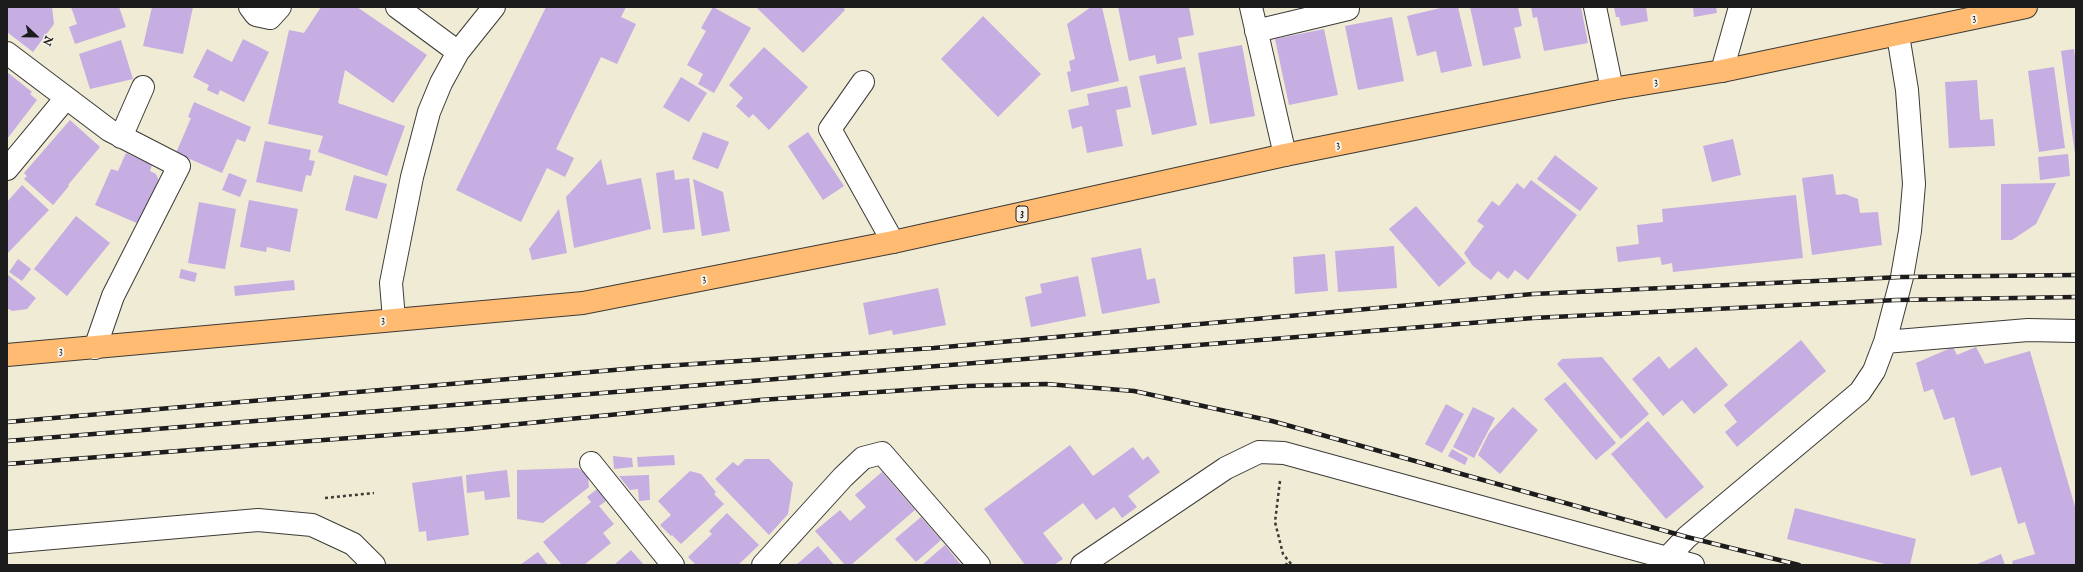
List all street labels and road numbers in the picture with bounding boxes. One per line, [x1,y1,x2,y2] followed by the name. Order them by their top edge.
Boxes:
[1971,11,1977,25] street label: 3
[1653,75,1659,89] street label: 3
[1335,138,1341,152] street label: 3
[1016,206,1028,222] road number: 3
[701,272,707,286] street label: 3
[380,313,386,327] street label: 3
[58,344,64,358] street label: 3

